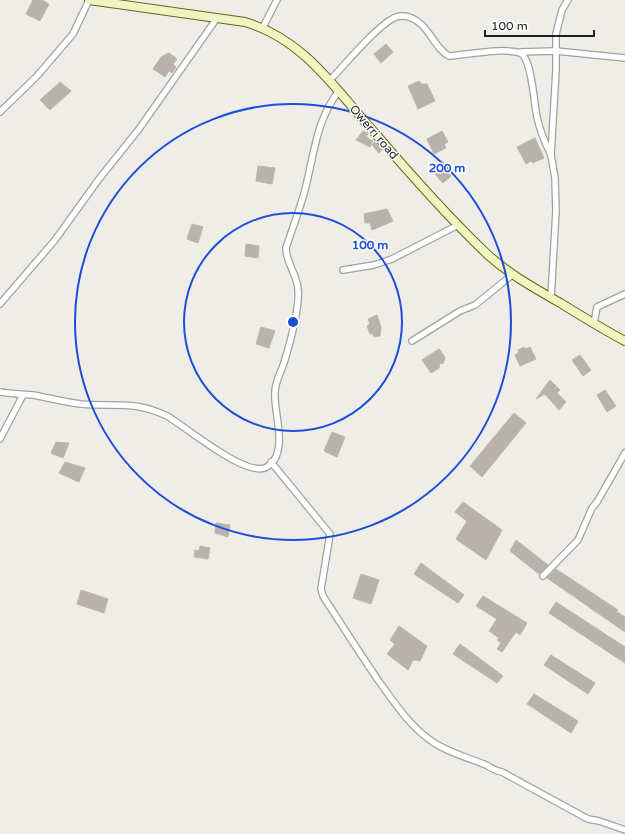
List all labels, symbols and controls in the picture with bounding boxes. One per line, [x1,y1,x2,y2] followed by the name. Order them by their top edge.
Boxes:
[485,12,594,38] scale bar
[491,19,528,33] text: 100 m
[347,102,401,162] street label: Owerri road
[429,161,465,175] text: 200 m
[352,238,388,252] text: 100 m
[286,315,300,329] centre of rings

